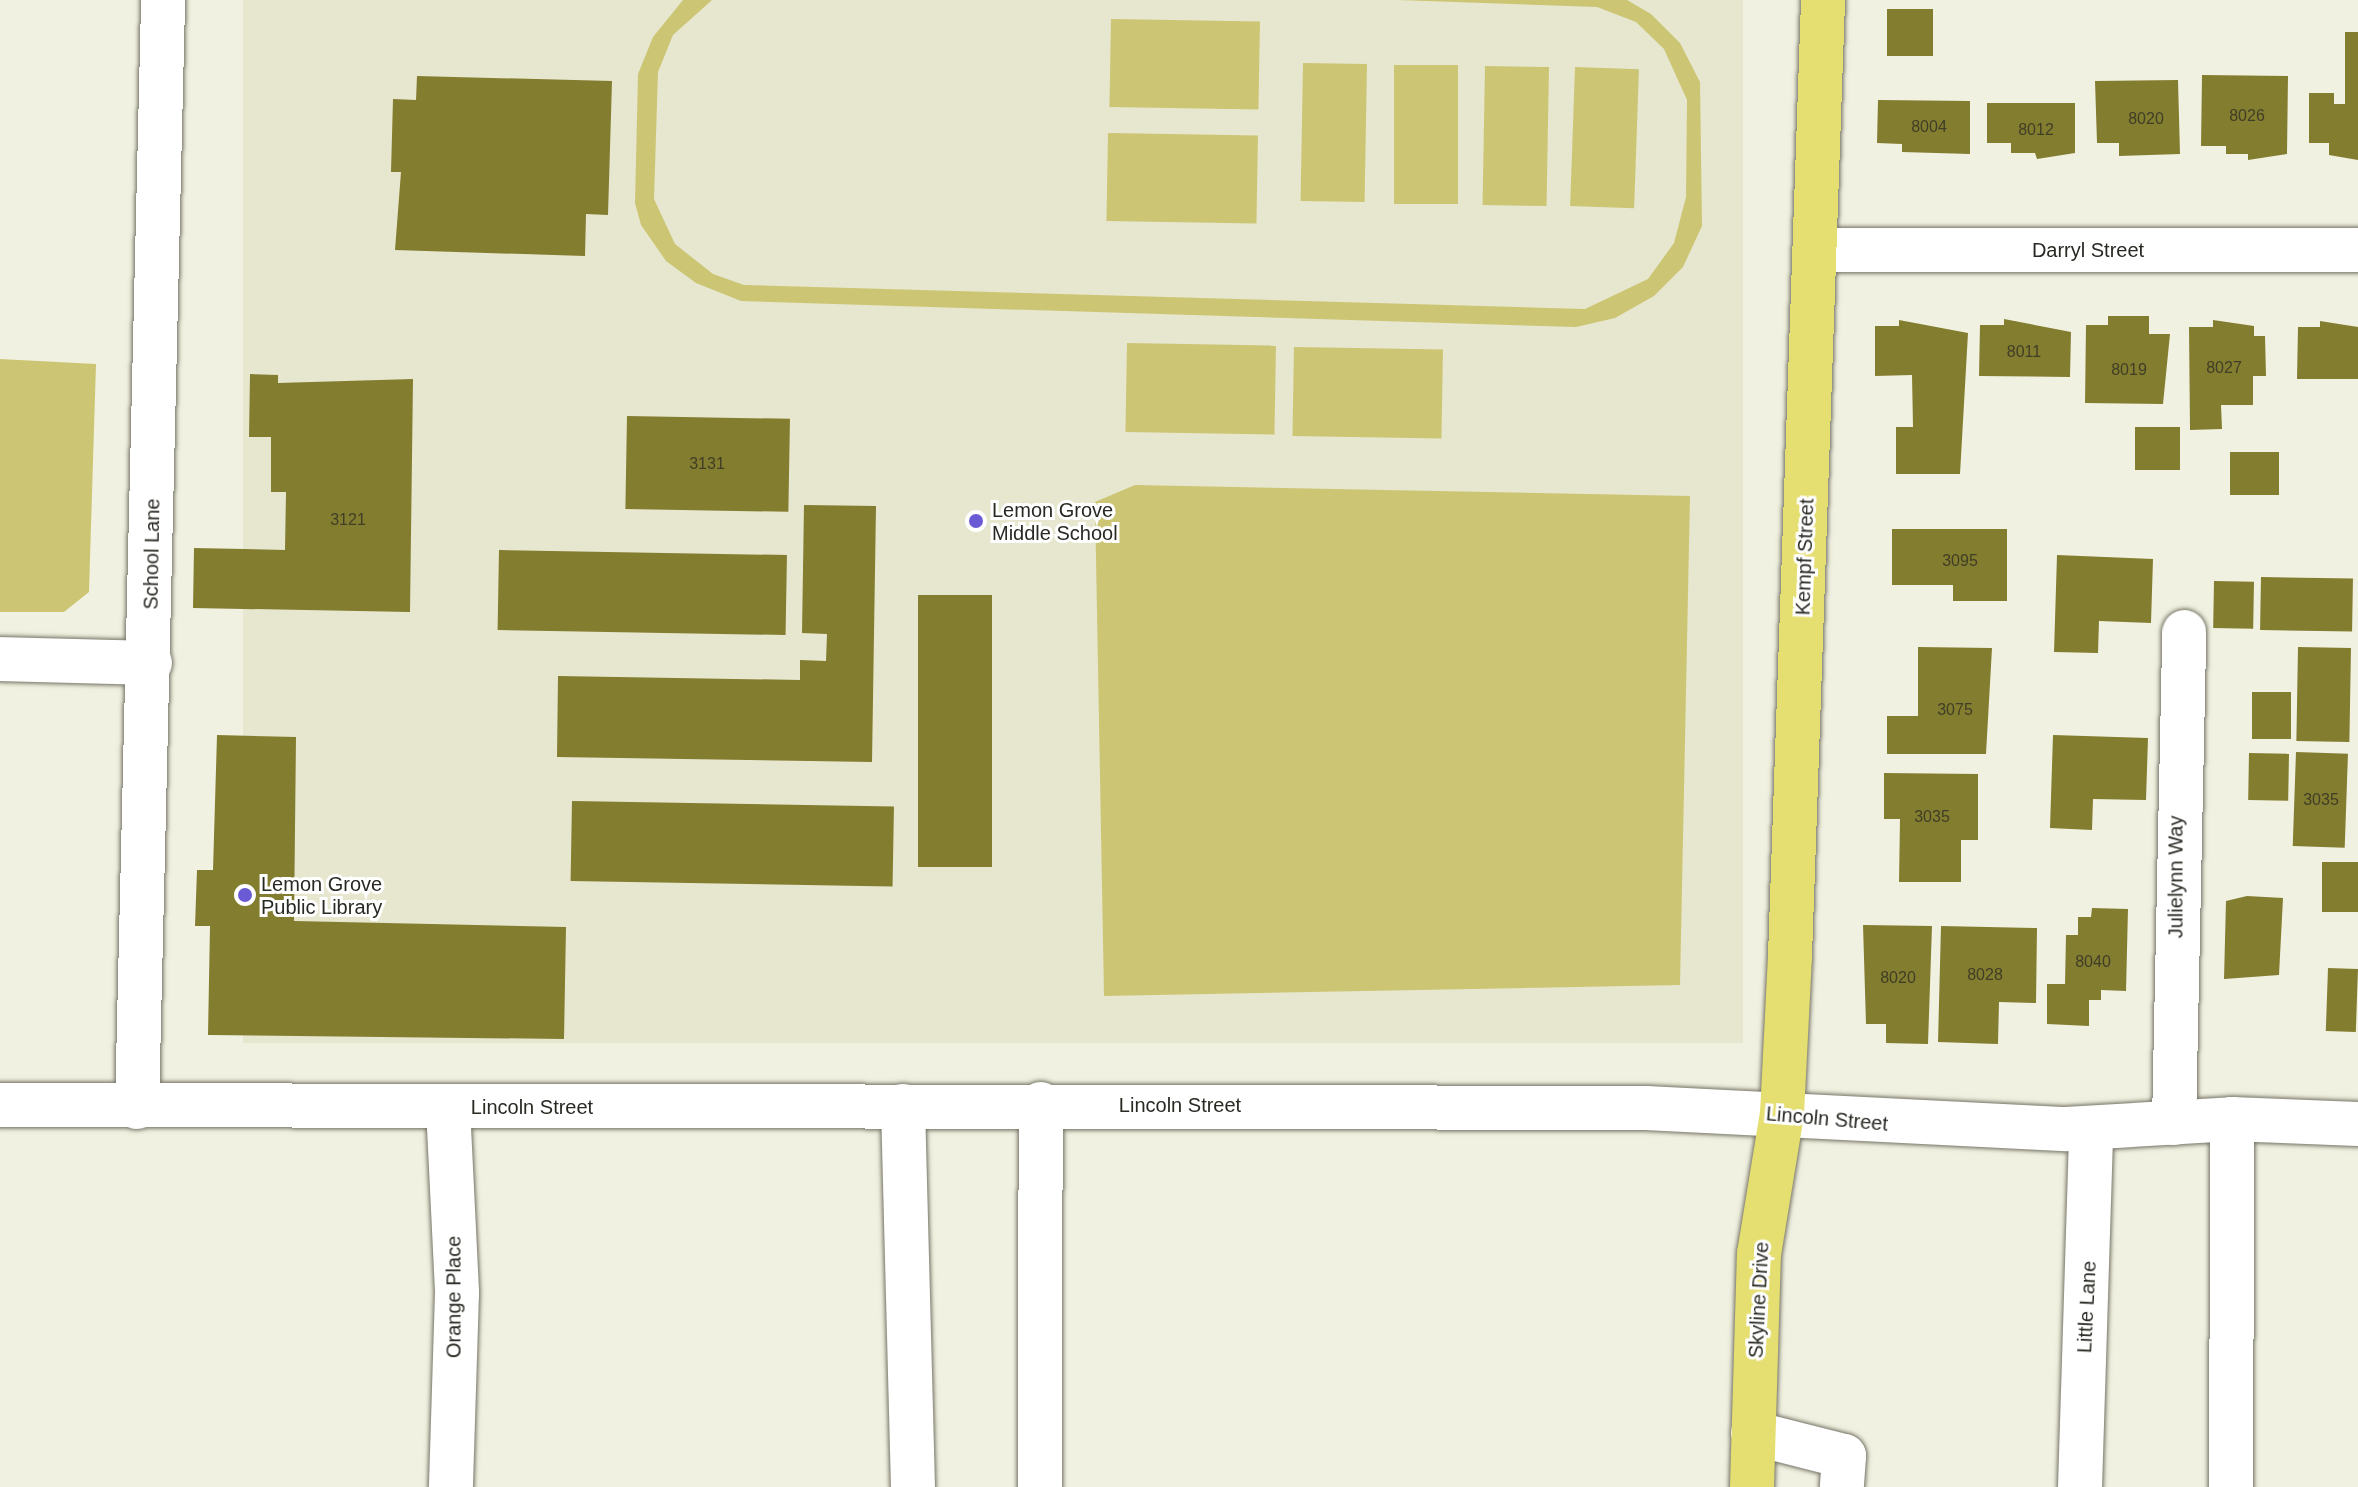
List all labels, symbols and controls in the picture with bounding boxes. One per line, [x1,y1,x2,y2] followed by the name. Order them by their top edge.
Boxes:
[2229,106,2265,126] house number: 8026
[2128,109,2164,129] house number: 8020
[1911,117,1947,137] house number: 8004
[2018,120,2054,140] house number: 8012
[2032,238,2144,262] street label: Darryl Street
[2007,342,2041,362] house number: 8011
[2206,358,2242,378] house number: 8027
[2111,360,2147,380] house number: 8019
[689,454,725,474] house number: 3131
[139,498,165,610] street label: School Lane
[992,498,1118,545] place label: Lemon Grove Middle School
[1791,498,1819,616] street label: Kempf Street
[330,510,366,530] house number: 3121
[967,512,985,530] marker: Lemon Grove Middle School
[1942,551,1978,571] house number: 3095
[1937,700,1973,720] house number: 3075
[2303,790,2339,810] house number: 3035
[1914,807,1950,827] house number: 3035
[2164,816,2188,938] street label: Julielynn Way
[261,872,382,919] place label: Lemon Grove Public Library
[236,886,254,904] marker: Lemon Grove Public Library
[2075,952,2111,972] house number: 8040
[1967,965,2003,985] house number: 8028
[1880,968,1916,988] house number: 8020
[1119,1093,1241,1117] street label: Lincoln Street
[471,1095,593,1119] street label: Lincoln Street
[1765,1102,1889,1136] street label: Lincoln Street
[442,1236,466,1358] street label: Orange Place
[1744,1241,1774,1359] street label: Skyline Drive
[2073,1260,2101,1354] street label: Little Lane

